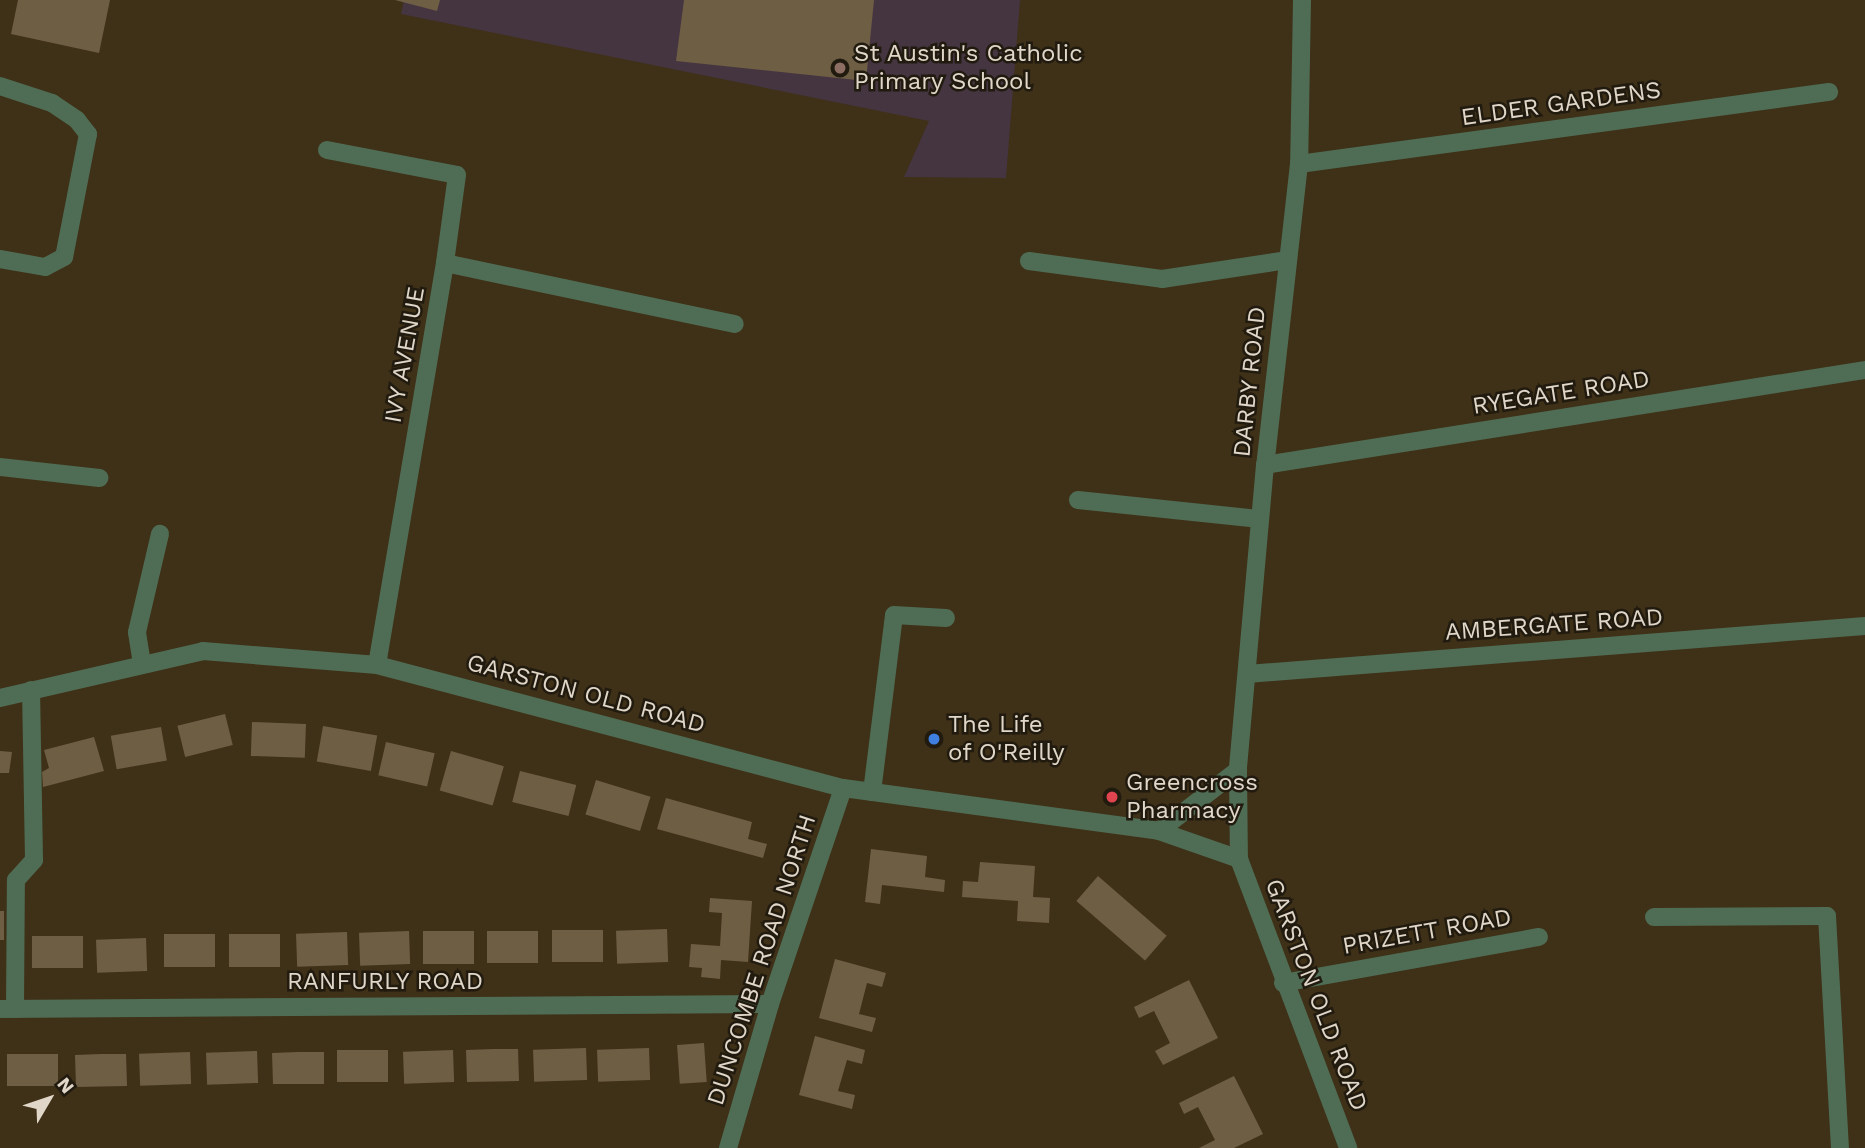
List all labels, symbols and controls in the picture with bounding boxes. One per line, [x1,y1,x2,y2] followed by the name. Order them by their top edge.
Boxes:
[854,40,1084,96] place label: St Austin's Catholic Primary School
[832,60,848,76] marker: St Austin's Catholic Primary School
[1459,76,1663,132] street label: ELDER GARDENS
[379,284,431,426] street label: IVY AVENUE
[1228,305,1272,459] street label: DARBY ROAD
[1470,365,1652,421] street label: RYEGATE ROAD
[1444,603,1664,647] street label: AMBERGATE ROAD
[464,648,708,740] street label: GARSTON OLD ROAD
[948,711,1066,767] place label: The Life of O'Reilly
[926,731,942,747] marker: The Life of O'Reilly
[1126,769,1258,825] place label: Greencross Pharmacy
[1104,789,1120,805] marker: Greencross Pharmacy
[701,811,823,1109] street label: DUNCOMBE ROAD NORTH
[1259,875,1373,1115] street label: GARSTON OLD ROAD
[1340,903,1514,961] street label: PRIZETT ROAD
[287,968,483,996] street label: RANFURLY ROAD
[14,1064,84,1134] north arrow
[52,1073,79,1098] text: N

